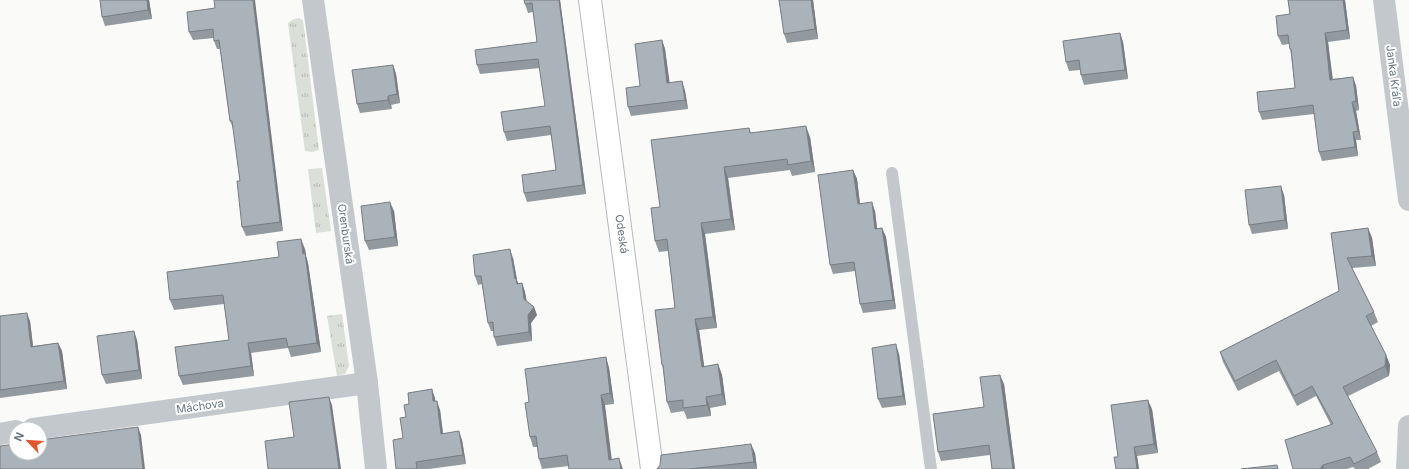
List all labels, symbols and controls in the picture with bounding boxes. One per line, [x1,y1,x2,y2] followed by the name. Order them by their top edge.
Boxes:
[1383,44,1405,108] street label: Janka Kráľa
[335,203,357,265] street label: Orenburská
[612,213,632,255] street label: Odeská
[175,396,225,416] street label: Máchova
[8,421,48,461] north arrow
[11,430,27,444] text: N

